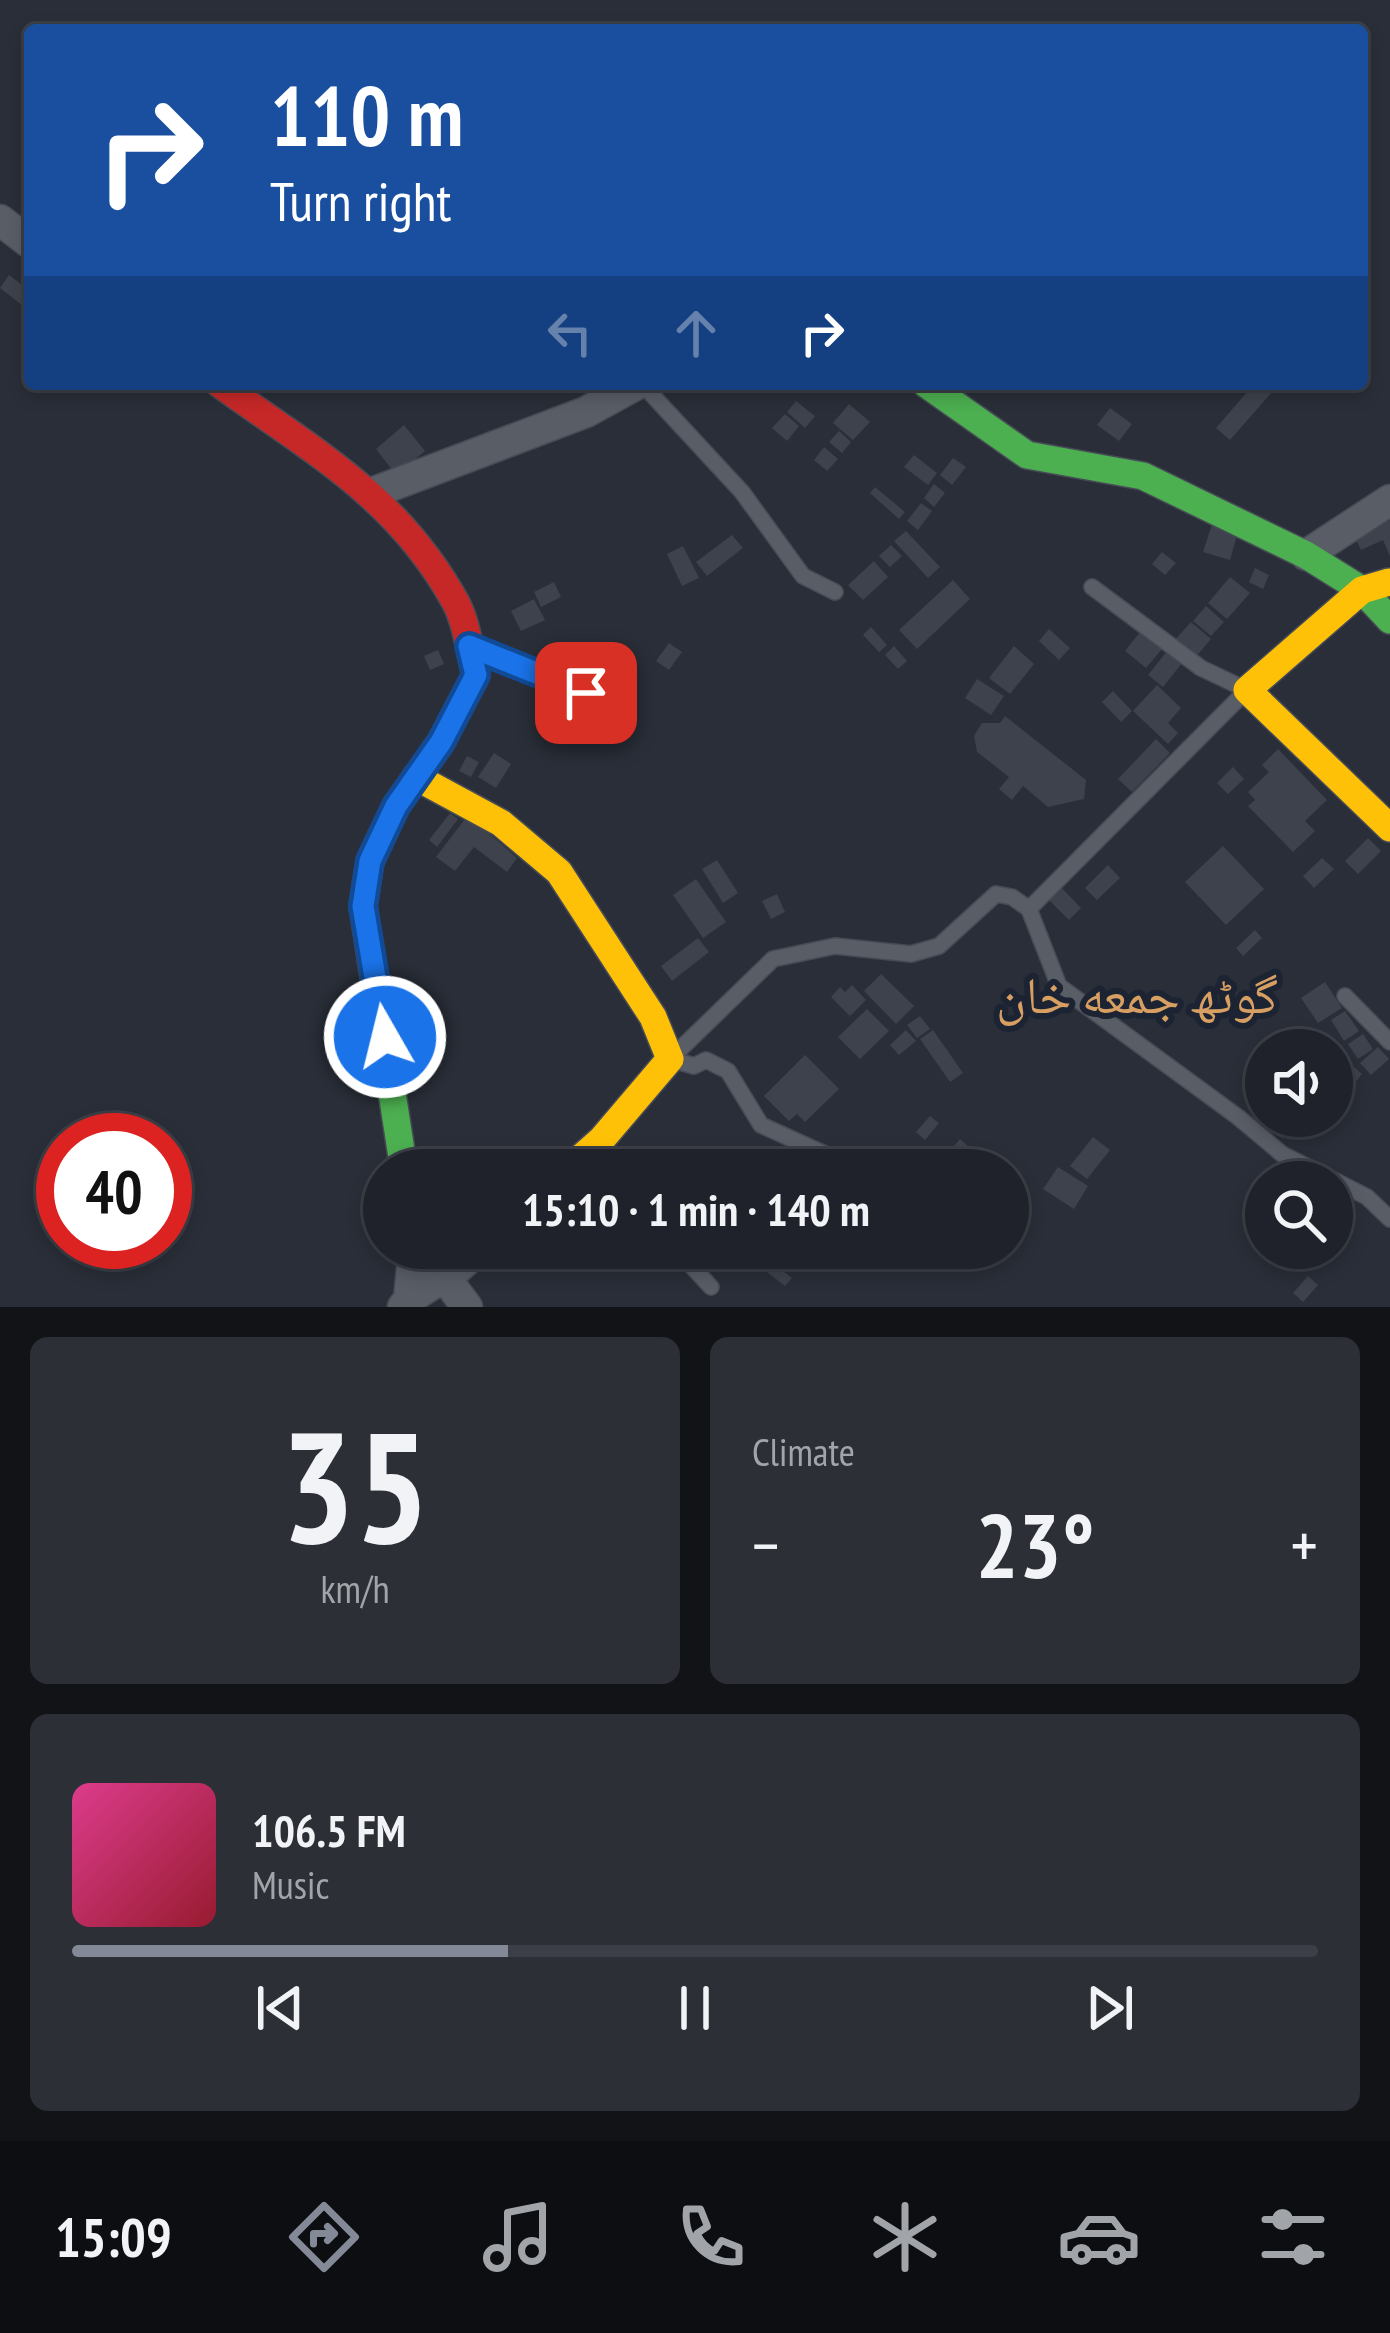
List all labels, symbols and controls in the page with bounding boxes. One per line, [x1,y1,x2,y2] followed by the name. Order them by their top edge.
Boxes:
[270,60,463,169] text: 110 m
[72,72,228,228] icon: right
[270,166,451,236] text: Turn right
[537,300,603,366] icon: left
[663,300,729,366] icon: ahead
[789,300,855,366] icon: right
[535,642,637,744] pin
[553,660,619,726] icon: arrive
[996,961,1278,1027] district label: گوٹھ جمعه خان
[322,974,448,1100] position arrow
[1245,1029,1353,1269] map controls
[1245,1029,1353,1137] button: sound
[36,1113,192,1269] speed limit sign: 40
[1245,1161,1353,1269] button: search
[522,1180,870,1238] text: 15:10 · 1 min · 140 m
[280,1384,430,1586] text: 35
[752,1426,855,1477] text: Climate
[976,1486,1094,1603] text: 23°
[752,1502,779,1587] text: −
[1291,1502,1318,1587] text: +
[320,1563,390,1614] text: km/h
[252,1801,406,1859] text: 106.5 FM
[252,1859,329,1910] text: Music
[247,1975,313,2041] icon: previous
[662,1975,728,2041] icon: pause
[1077,1975,1143,2041] icon: next
[282,2195,366,2279] icon: directions
[476,2195,560,2279] icon: music
[669,2195,753,2279] icon: phone
[863,2195,947,2279] icon: climate
[1057,2195,1141,2279] icon: car
[1251,2195,1335,2279] icon: filters
[55,2202,172,2272] text: 15:09

